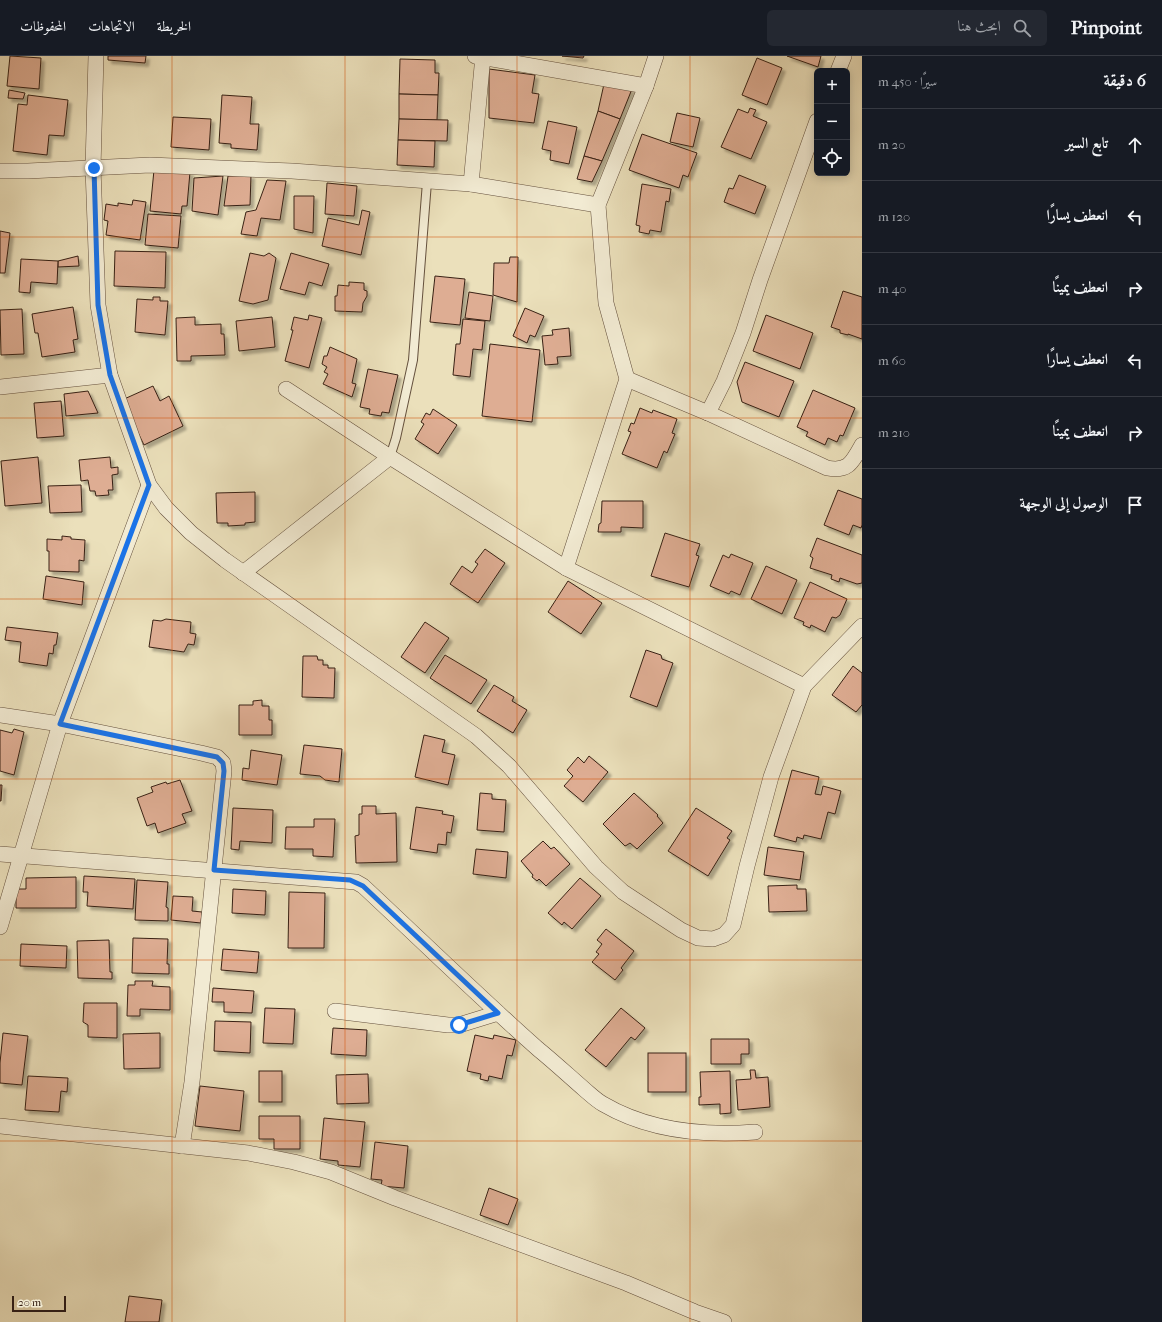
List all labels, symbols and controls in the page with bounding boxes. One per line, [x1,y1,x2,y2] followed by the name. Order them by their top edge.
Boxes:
[767,10,1047,46] search box
[958,17,1001,35] text: ابحث هنا
[1011,17,1033,39] icon: search
[1071,17,1142,39] text: Pinpoint
[20,18,66,35] text: المحفوظات
[88,18,135,35] text: الاتجاهات
[157,18,191,35] text: الخريطة
[814,68,850,176] map controls
[814,68,850,104] button: +
[1103,70,1146,90] text: 6 دقيقة
[878,74,937,89] text: سيرًا · 450 m
[814,104,850,140] button: −
[1066,134,1108,152] text: تابع السير
[1124,134,1146,156] icon: ahead
[878,137,905,152] text: 20 m
[814,140,850,176] button: locate
[85,159,103,177] route end
[1047,206,1108,224] text: انعطف يسارًا
[1124,206,1146,228] icon: left
[878,209,910,224] text: 120 m
[1053,278,1108,296] text: انعطف يمينًا
[1124,278,1146,300] icon: right
[878,281,906,296] text: 40 m
[1047,350,1108,368] text: انعطف يسارًا
[1124,350,1146,372] icon: left
[878,353,906,368] text: 60 m
[1053,422,1108,440] text: انعطف يمينًا
[1124,422,1146,444] icon: right
[878,425,910,440] text: 210 m
[1019,494,1108,512] text: الوصول إلى الوجهة
[1124,494,1146,516] icon: arrive
[450,1016,468,1034] route start
[12,1294,66,1313] scale bar
[18,1296,41,1309] text: 20 m

